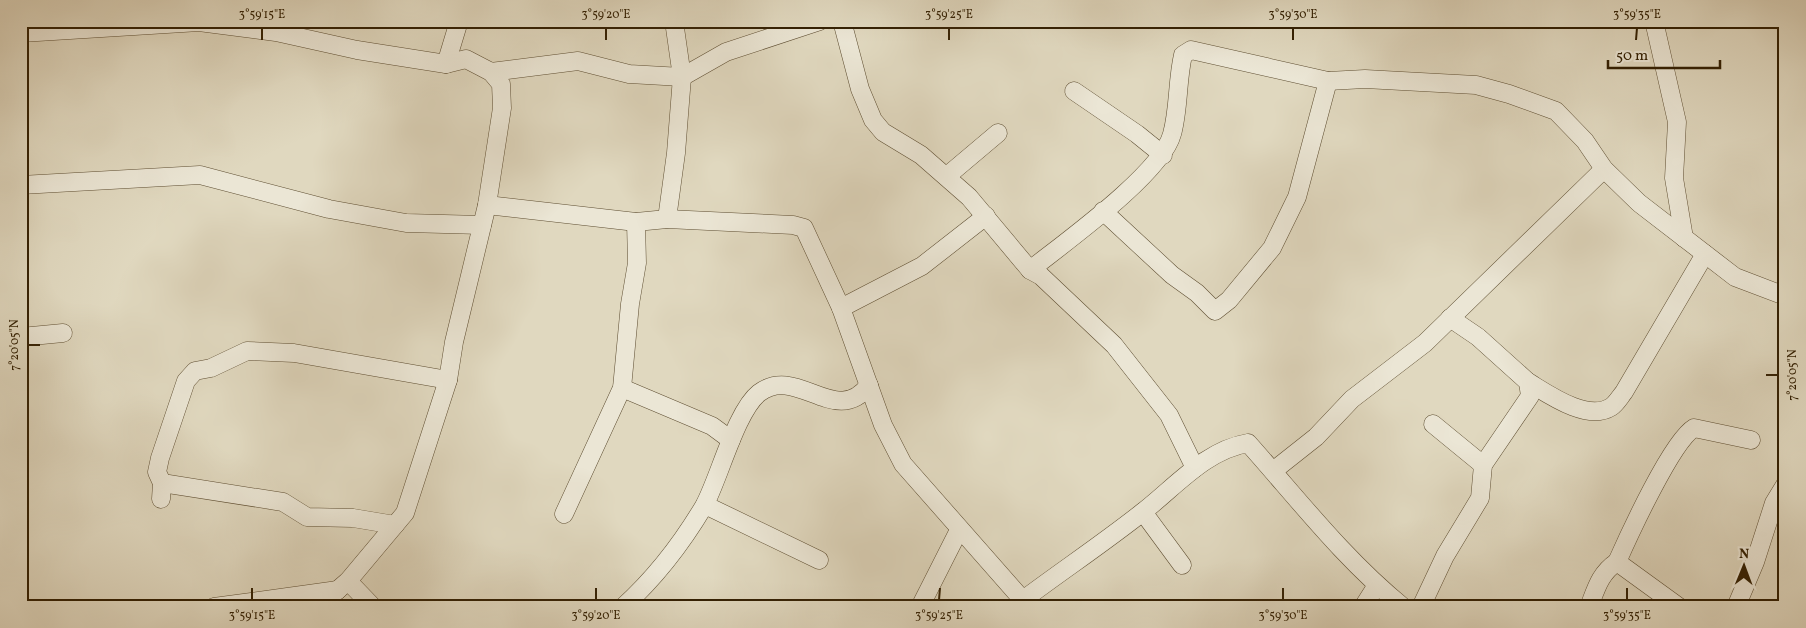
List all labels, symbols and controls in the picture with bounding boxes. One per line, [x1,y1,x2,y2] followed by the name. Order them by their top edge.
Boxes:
[239,7,285,23] text: 3°59'15"E
[581,7,631,23] text: 3°59'20"E
[925,7,973,23] text: 3°59'25"E
[1269,7,1317,23] text: 3°59'30"E
[1613,7,1661,23] text: 3°59'35"E
[1608,38,1721,70] scale bar
[1616,46,1648,67] text: 50 m
[7,319,23,371] text: 7°20'05"N
[1785,349,1801,401] text: 7°20'05"N
[1718,540,1768,590] north arrow
[1739,545,1749,564] text: N
[229,608,275,624] text: 3°59'15"E
[571,608,621,624] text: 3°59'20"E
[915,608,963,624] text: 3°59'25"E
[1259,608,1307,624] text: 3°59'30"E
[1603,608,1651,624] text: 3°59'35"E

